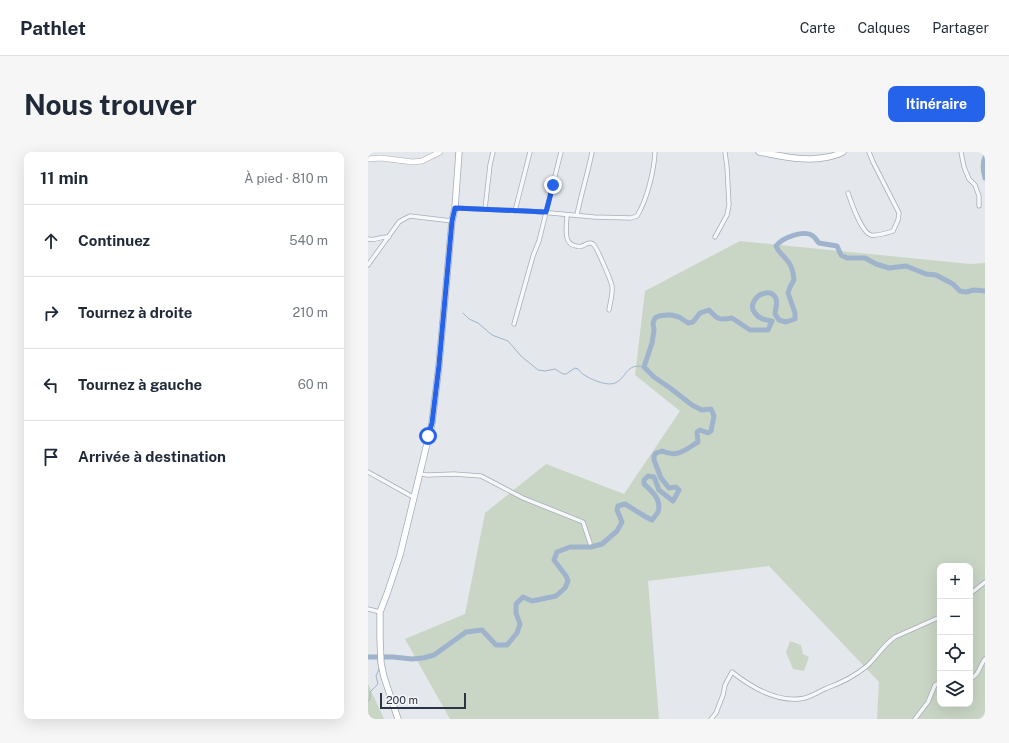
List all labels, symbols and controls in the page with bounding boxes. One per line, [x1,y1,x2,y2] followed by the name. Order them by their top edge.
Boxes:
[20,17,86,39] text: Pathlet
[800,20,836,36] text: Carte
[858,20,910,36] text: Calques
[932,20,989,36] text: Partager
[888,86,985,122] button: Itinéraire
[24,88,197,121] text: Nous trouver
[40,168,88,188] text: 11 min
[244,171,328,186] text: À pied · 810 m
[544,176,562,194] route end
[40,230,62,252] icon: ahead
[78,232,150,249] text: Continuez
[289,233,328,248] text: 540 m
[40,302,62,324] icon: right
[78,304,192,321] text: Tournez à droite
[293,305,328,320] text: 210 m
[40,374,62,396] icon: left
[78,376,202,393] text: Tournez à gauche
[298,377,328,392] text: 60 m
[419,427,437,445] route start
[40,446,62,468] icon: arrive
[78,448,226,465] text: Arrivée à destination
[937,563,973,707] map controls
[937,563,973,599] button: +
[937,599,973,635] button: −
[937,635,973,671] button: locate
[937,671,973,707] button: layers
[380,691,466,710] scale bar
[386,694,418,706] text: 200 m

